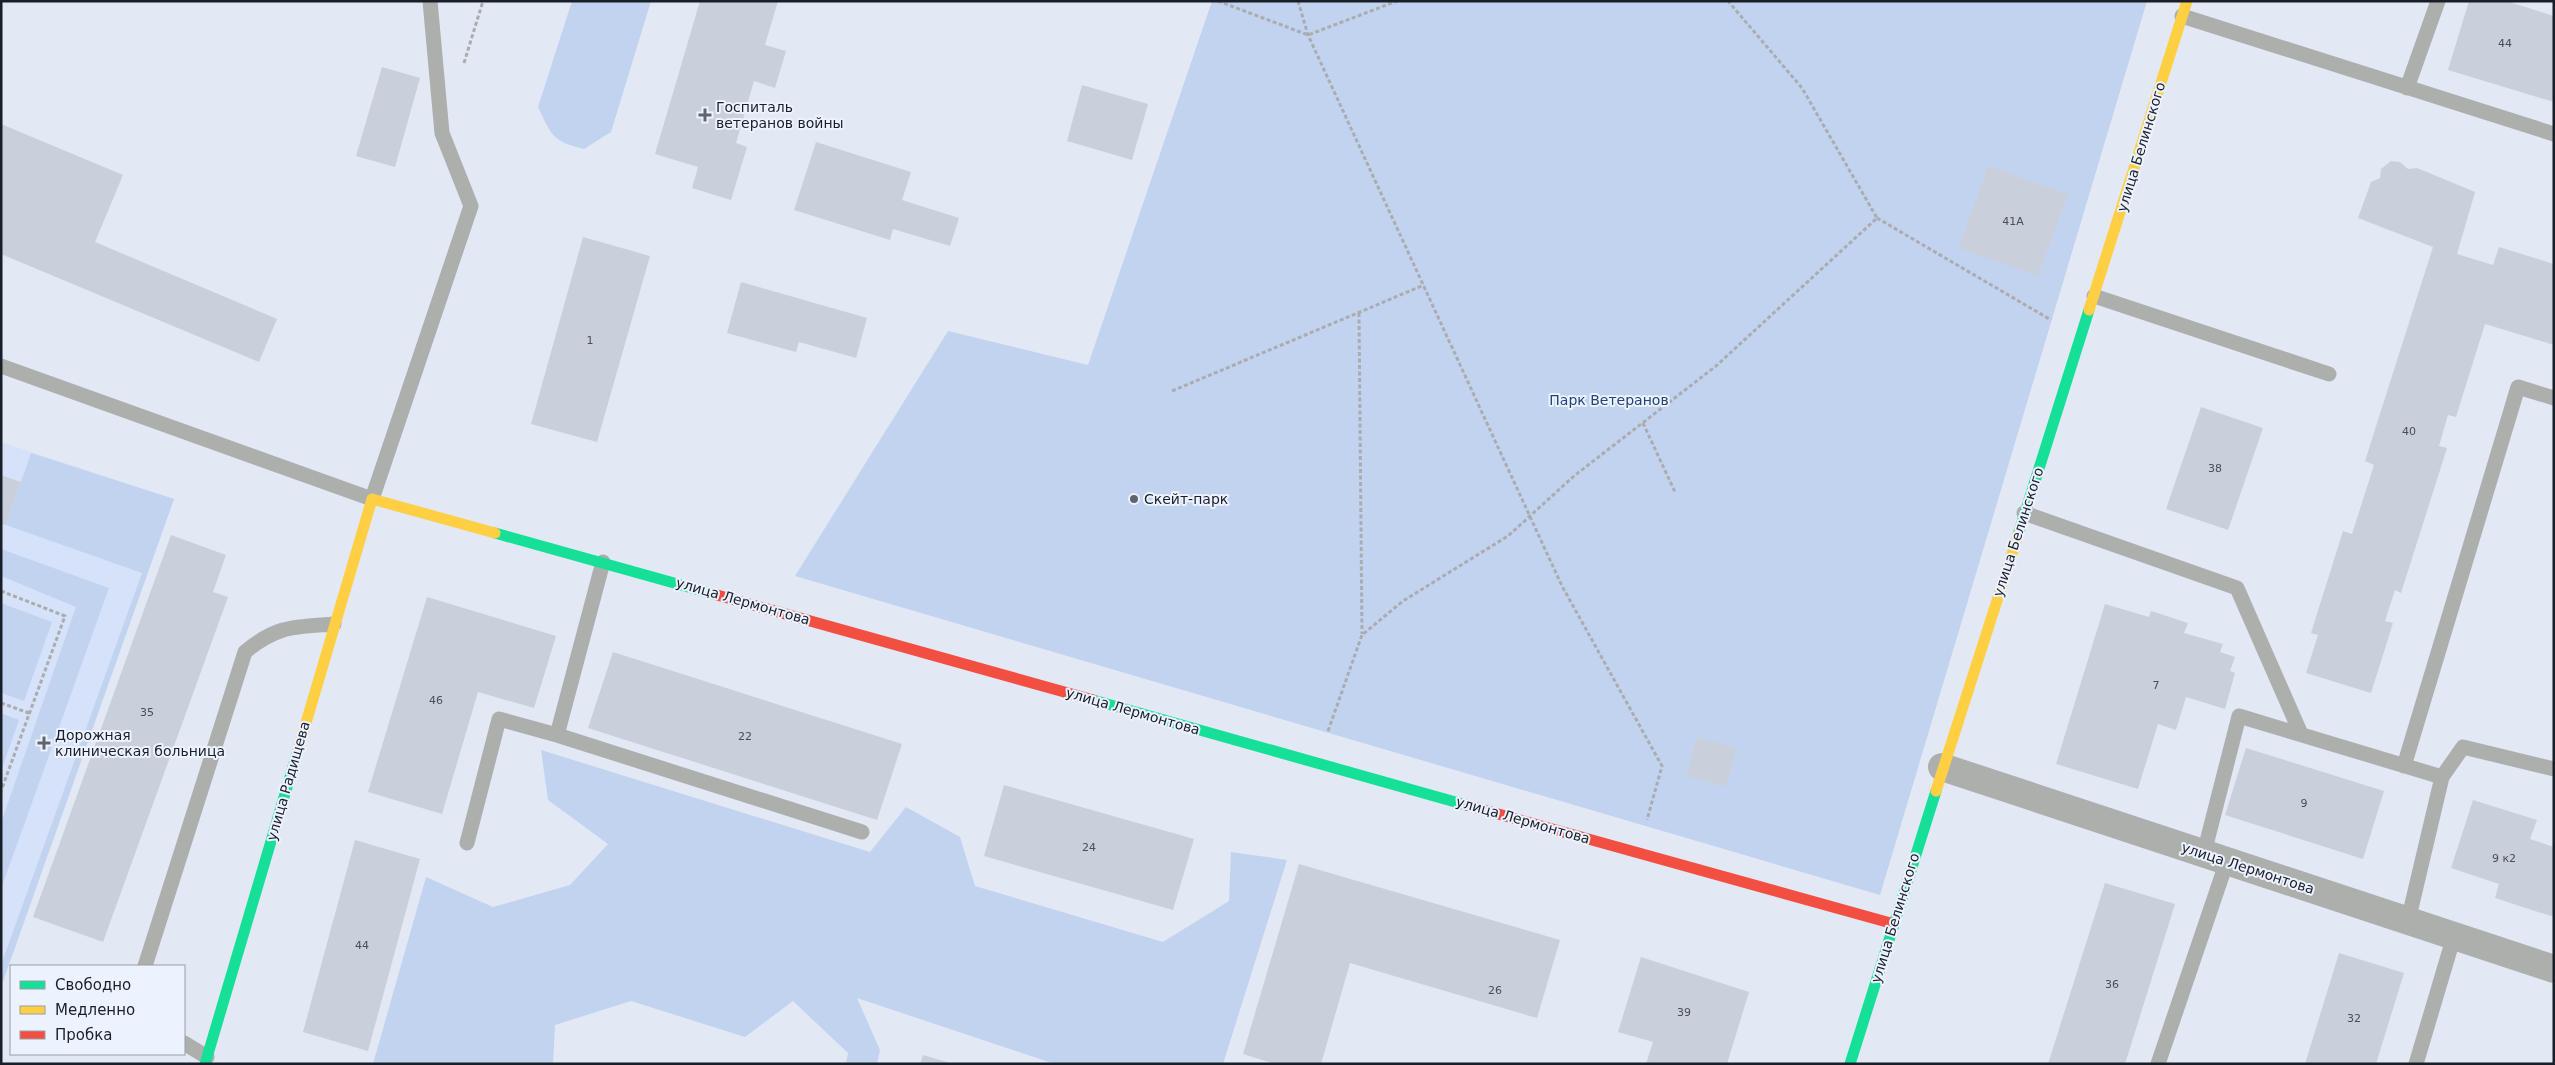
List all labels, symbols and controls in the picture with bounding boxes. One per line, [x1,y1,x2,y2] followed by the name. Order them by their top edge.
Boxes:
[2498,37,2512,50] house number: 44
[2114,80,2168,214] street label: улица Белинского
[716,99,844,131] place label: Госпиталь ветеранов войны
[698,108,712,122] marker: Госпиталь ветеранов войны
[2002,215,2024,228] house number: 41А
[587,334,594,347] house number: 1
[1549,392,1669,408] park label: Парк Ветеранов
[2402,425,2416,438] house number: 40
[2208,462,2222,475] house number: 38
[1990,465,2046,599] street label: улица Белинского
[1144,491,1228,507] place label: Скейт-парк
[1128,493,1140,505] marker: Скейт-парк
[674,574,812,628] street label: улица Лермонтова
[2153,679,2160,692] house number: 7
[1064,684,1202,738] street label: улица Лермонтова
[429,694,443,707] house number: 46
[140,706,154,719] house number: 35
[263,720,313,842] street label: улица Радищева
[55,727,225,759] place label: Дорожная клиническая больница
[738,730,752,743] house number: 22
[37,736,51,750] marker: Дорожная клиническая больница
[1454,793,1592,847] street label: улица Лермонтова
[2301,797,2308,810] house number: 9
[2180,839,2316,897] street label: улица Лермонтова
[1082,841,1096,854] house number: 24
[1868,851,1922,985] street label: улица Белинского
[2492,852,2516,865] house number: 9 к2
[355,939,369,952] house number: 44
[10,965,185,1055] legend
[55,976,131,994] text: Свободно
[2105,978,2119,991] house number: 36
[1488,984,1502,997] house number: 26
[55,1001,135,1019] text: Медленно
[1677,1006,1691,1019] house number: 39
[2347,1012,2361,1025] house number: 32
[55,1026,112,1044] text: Пробка

